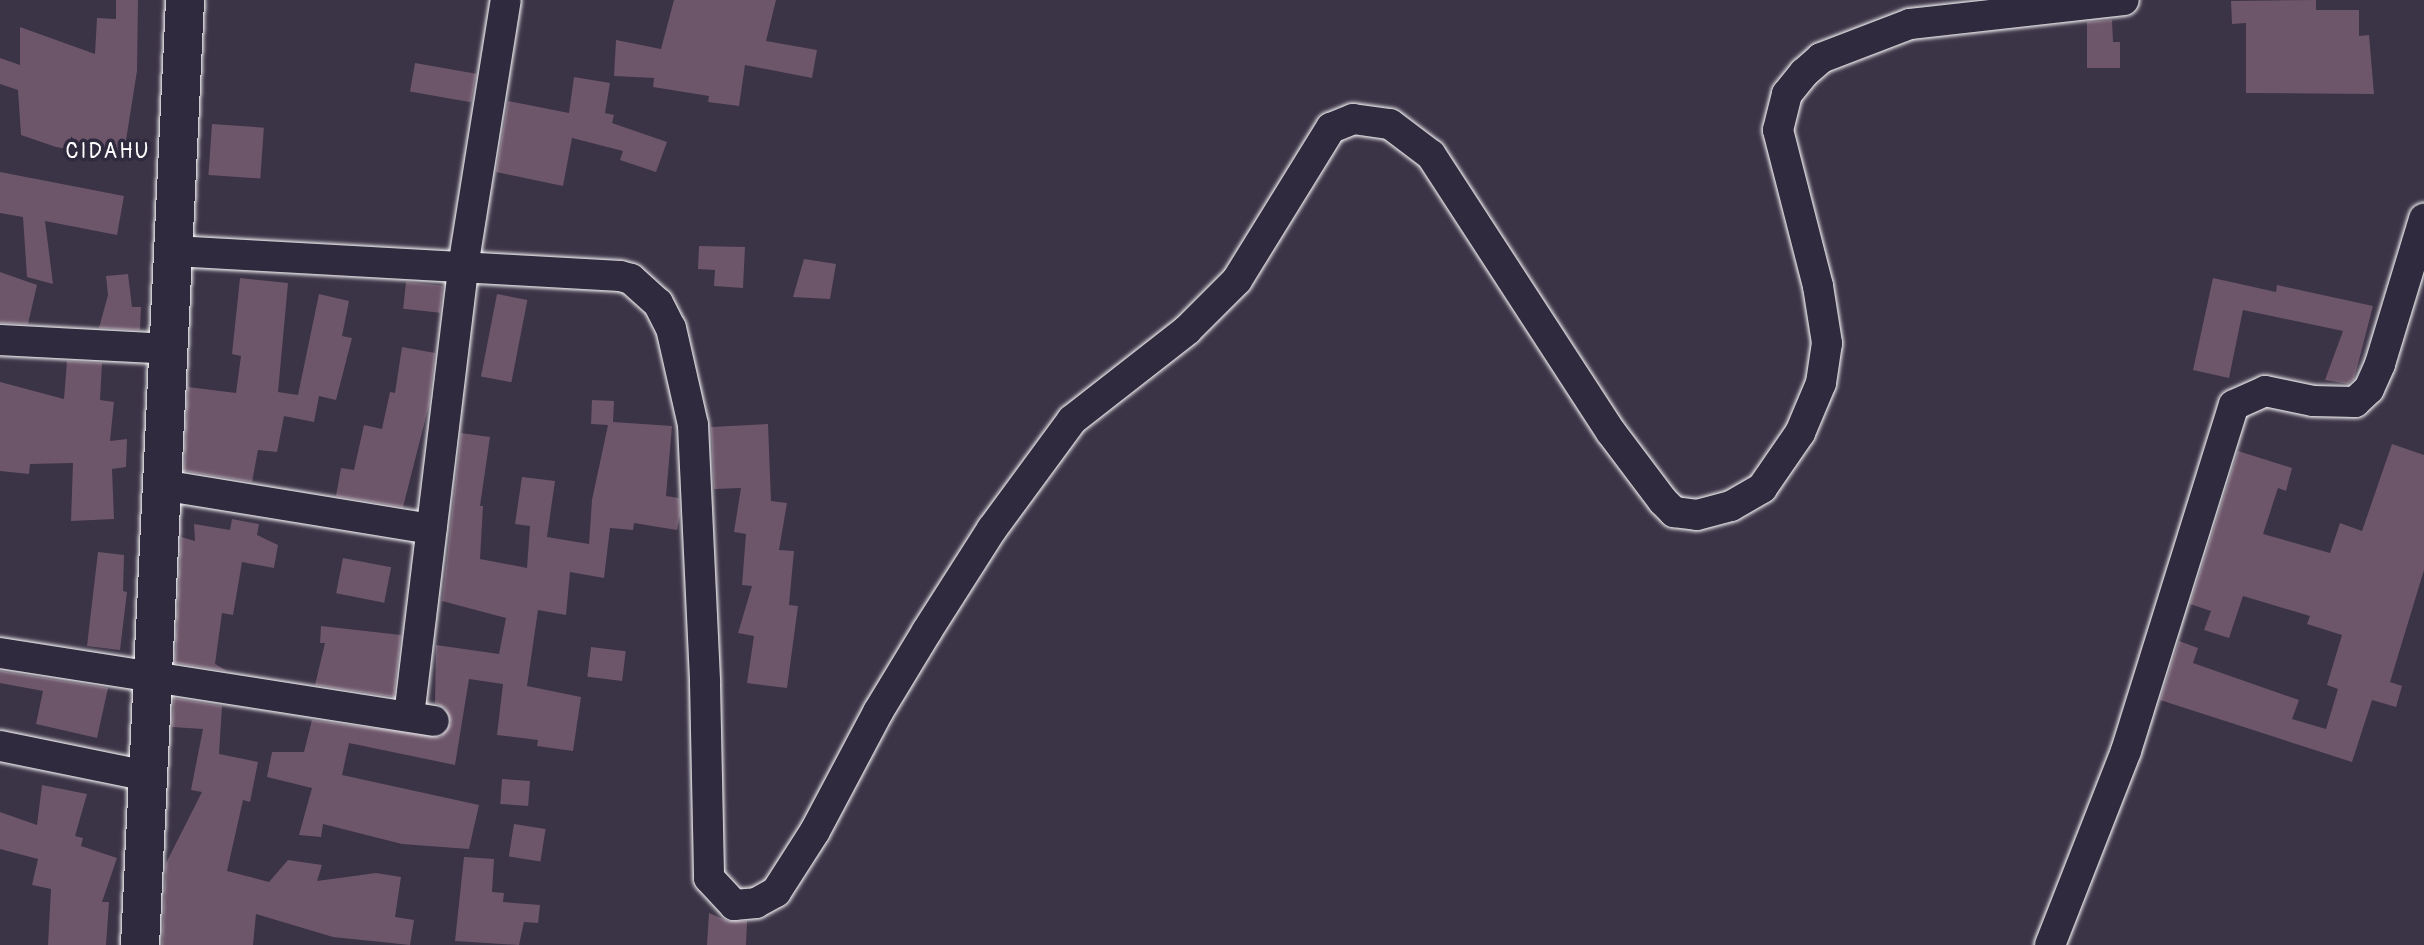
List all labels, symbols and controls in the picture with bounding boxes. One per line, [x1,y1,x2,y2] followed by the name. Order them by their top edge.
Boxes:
[66,139,150,165] district label: CIDAHU

